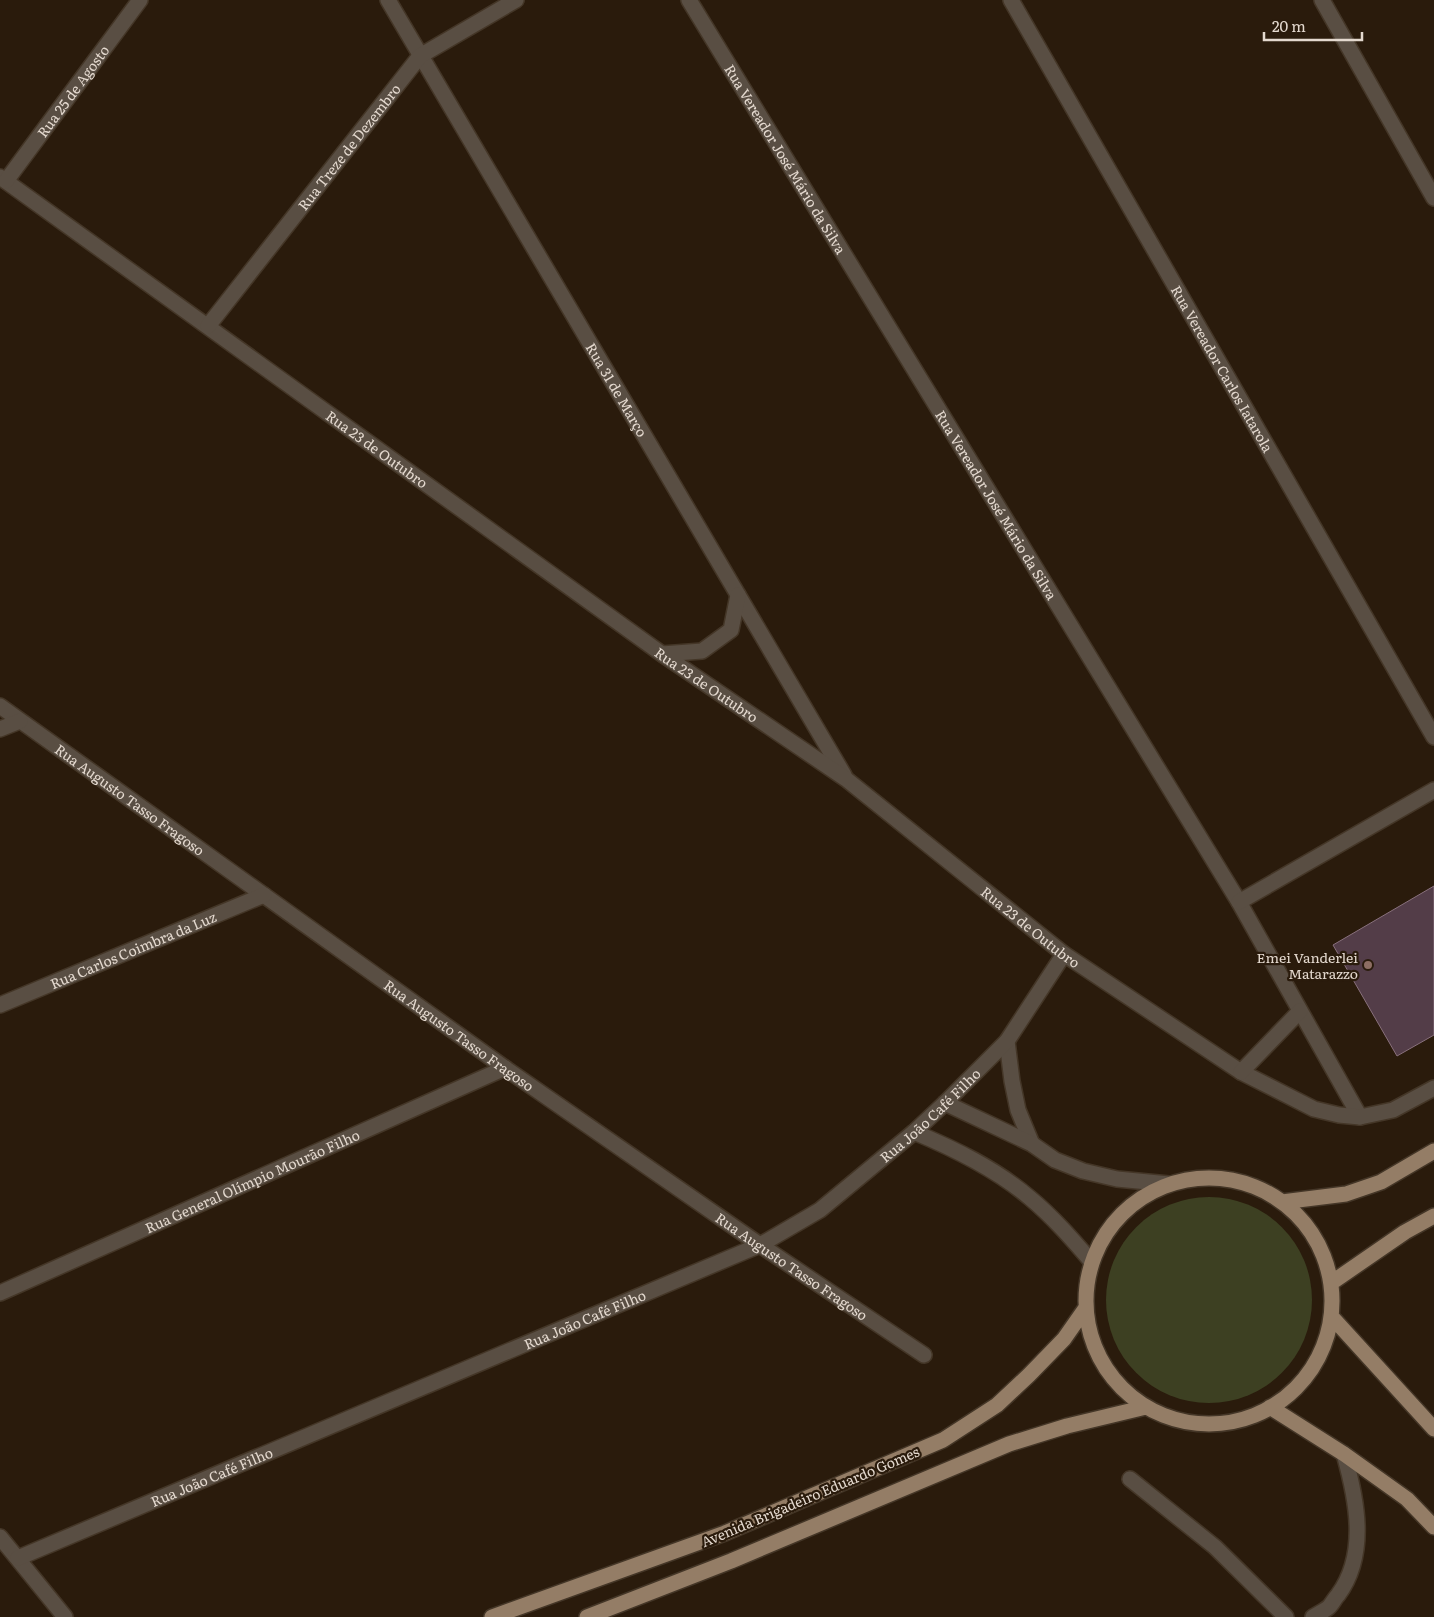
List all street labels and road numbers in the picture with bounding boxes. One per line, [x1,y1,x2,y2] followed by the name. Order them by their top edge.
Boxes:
[32,41,113,141] street label: Rua 25 de Agosto
[720,60,852,258] street label: Rua Vereador José Mário da Silva
[293,79,405,214] street label: Rua Treze de Dezembro
[1167,281,1279,456] street label: Rua Vereador Carlos Iatarola
[582,339,653,440] street label: Rua 31 de Março
[322,405,432,492] street label: Rua 23 de Outubro
[931,406,1062,604] street label: Rua Vereador José Mário da Silva
[651,642,762,727] street label: Rua 23 de Outubro
[51,739,209,860] street label: Rua Augusto Tasso Fragoso
[977,881,1084,972] street label: Rua 23 de Outubro
[47,906,219,993] street label: Rua Carlos Coimbra da Luz
[380,975,538,1095] street label: Rua Augusto Tasso Fragoso
[875,1063,985,1167] street label: Rua João Café Filho
[141,1124,363,1237] street label: Rua General Olímpio Mourão Filho
[712,1207,872,1325] street label: Rua Augusto Tasso Fragoso
[521,1284,649,1354] street label: Rua João Café Filho
[698,1441,922,1551] street label: Avenida Brigadeiro Eduardo Gomes
[147,1442,276,1511] street label: Rua João Café Filho

